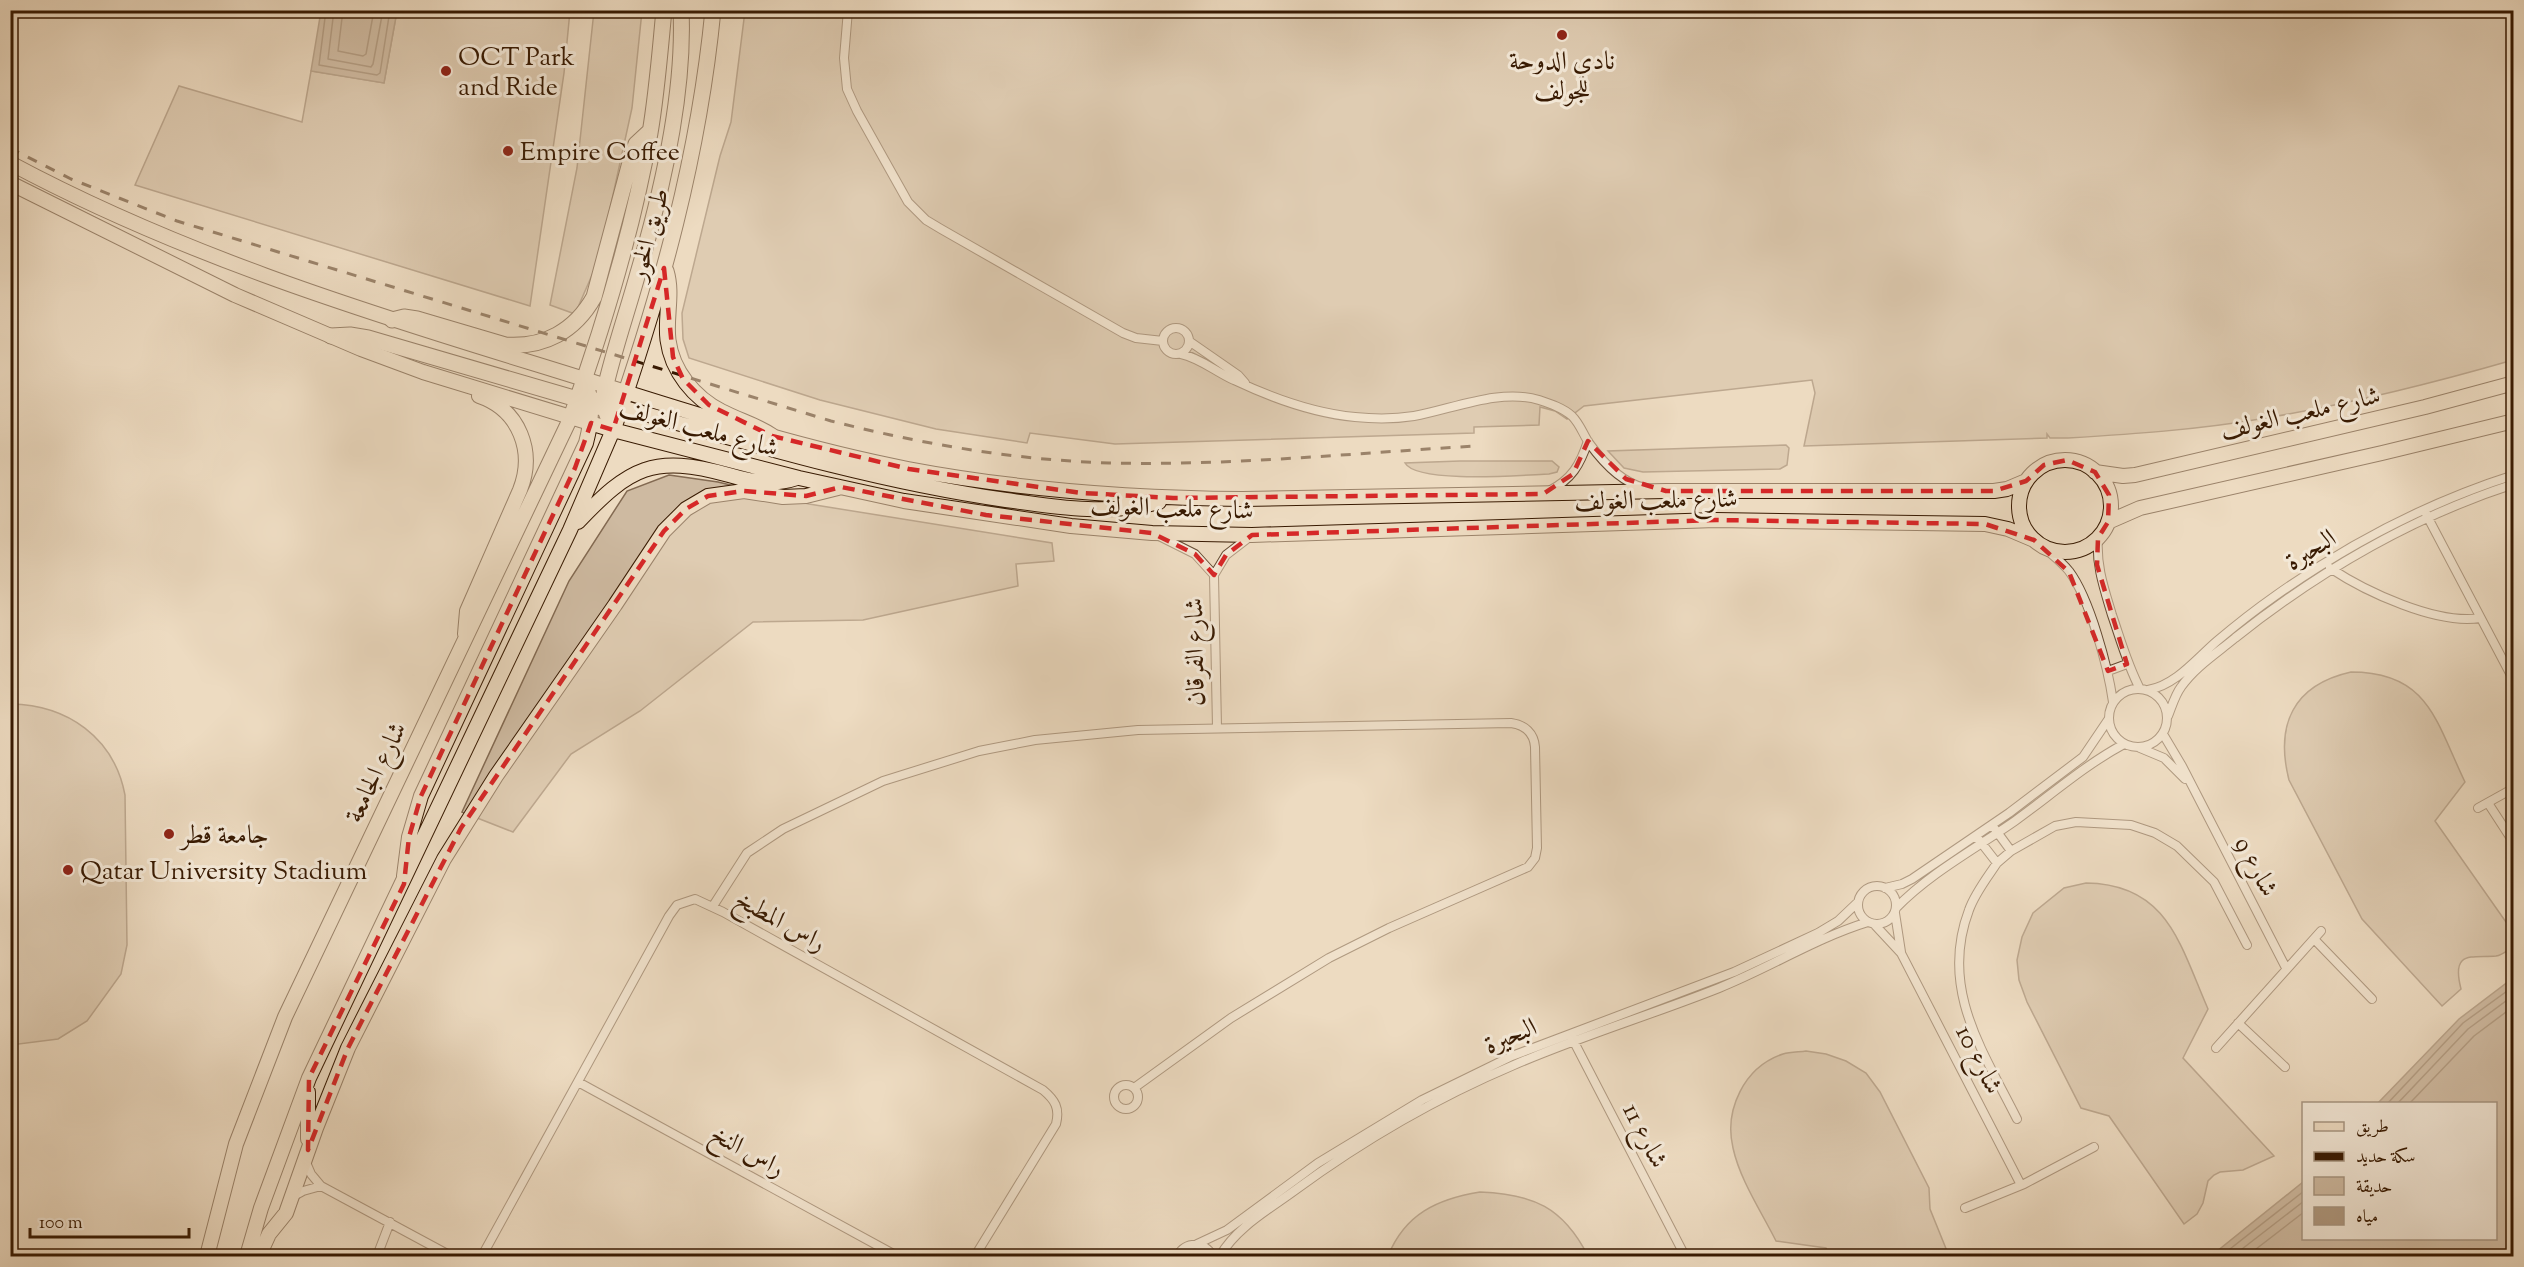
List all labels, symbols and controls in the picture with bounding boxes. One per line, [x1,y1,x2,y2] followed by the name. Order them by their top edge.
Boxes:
[1555,28,1569,42] marker: نادي الدوحة للجولف
[458,40,575,107] place label: OCT Park and Ride
[1509,44,1615,111] place label: نادي الدوحة للجولف
[439,64,453,78] marker: OCT Park and Ride
[520,135,680,172] place label: Empire Coffee
[501,144,515,158] marker: Empire Coffee
[620,184,681,288] street label: طريق الخور
[2217,378,2384,452] street label: شارع ملعب الغولف
[614,390,782,469] street label: شارع ملعب الغولف
[1574,482,1738,522] street label: شارع ملعب الغولف
[1090,488,1254,532] street label: شارع ملعب الغولف
[2278,521,2344,581] street label: البحيرة
[1177,598,1217,706] street label: شارع الفرقان
[337,716,418,830] street label: شارع الجامعة
[178,818,269,855] place label: جامعة قطر
[162,827,176,841] marker: جامعة قطر
[2223,831,2286,904] street label: شارع 9
[80,854,367,891] place label: Qatar University Stadium
[61,863,75,877] marker: Qatar University Stadium
[726,882,832,965] street label: راس المطبخ
[1479,1010,1543,1065] street label: البحيرة
[1944,1019,2011,1102] street label: شارع 10
[1611,1097,1676,1175] street label: شارع 11
[2302,1102,2497,1240] legend
[2356,1115,2389,1141] text: طريق
[701,1116,791,1191] street label: راس النخ
[2356,1145,2416,1171] text: سكة حديد
[2356,1175,2392,1201] text: حديقة
[30,1201,189,1239] scale bar
[2356,1205,2378,1231] text: مياه
[39,1211,83,1237] text: 100 m

